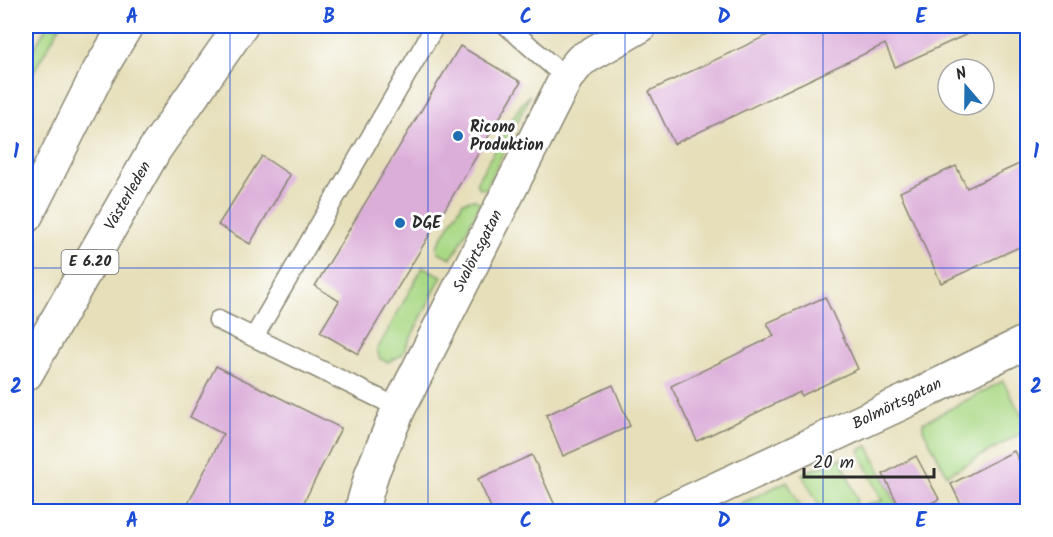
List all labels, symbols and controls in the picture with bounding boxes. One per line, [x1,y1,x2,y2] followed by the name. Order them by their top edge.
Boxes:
[126,2,138,34] text: A
[323,2,335,34] text: B
[520,2,532,34] text: C
[717,2,731,34] text: D
[915,2,927,34] text: E
[936,57,996,117] north arrow
[952,61,970,88] text: N
[470,115,544,158] place label: Ricono Produktion
[451,129,465,143] marker: Ricono Produktion
[13,137,19,169] text: 1
[1033,137,1039,169] text: 1
[98,157,158,235] street label: Västerleden
[447,205,509,297] street label: Svalörtsgatan
[412,211,442,236] place label: DGE
[393,216,407,230] marker: DGE
[62,250,118,274] road number: E 6.20
[10,372,22,404] text: 2
[848,372,946,436] street label: Bolmörtsgatan
[1030,372,1042,404] text: 2
[804,441,934,479] scale bar
[813,449,854,478] text: 20 m
[126,506,138,537] text: A
[323,506,335,537] text: B
[520,506,532,537] text: C
[717,506,731,537] text: D
[915,506,927,537] text: E

